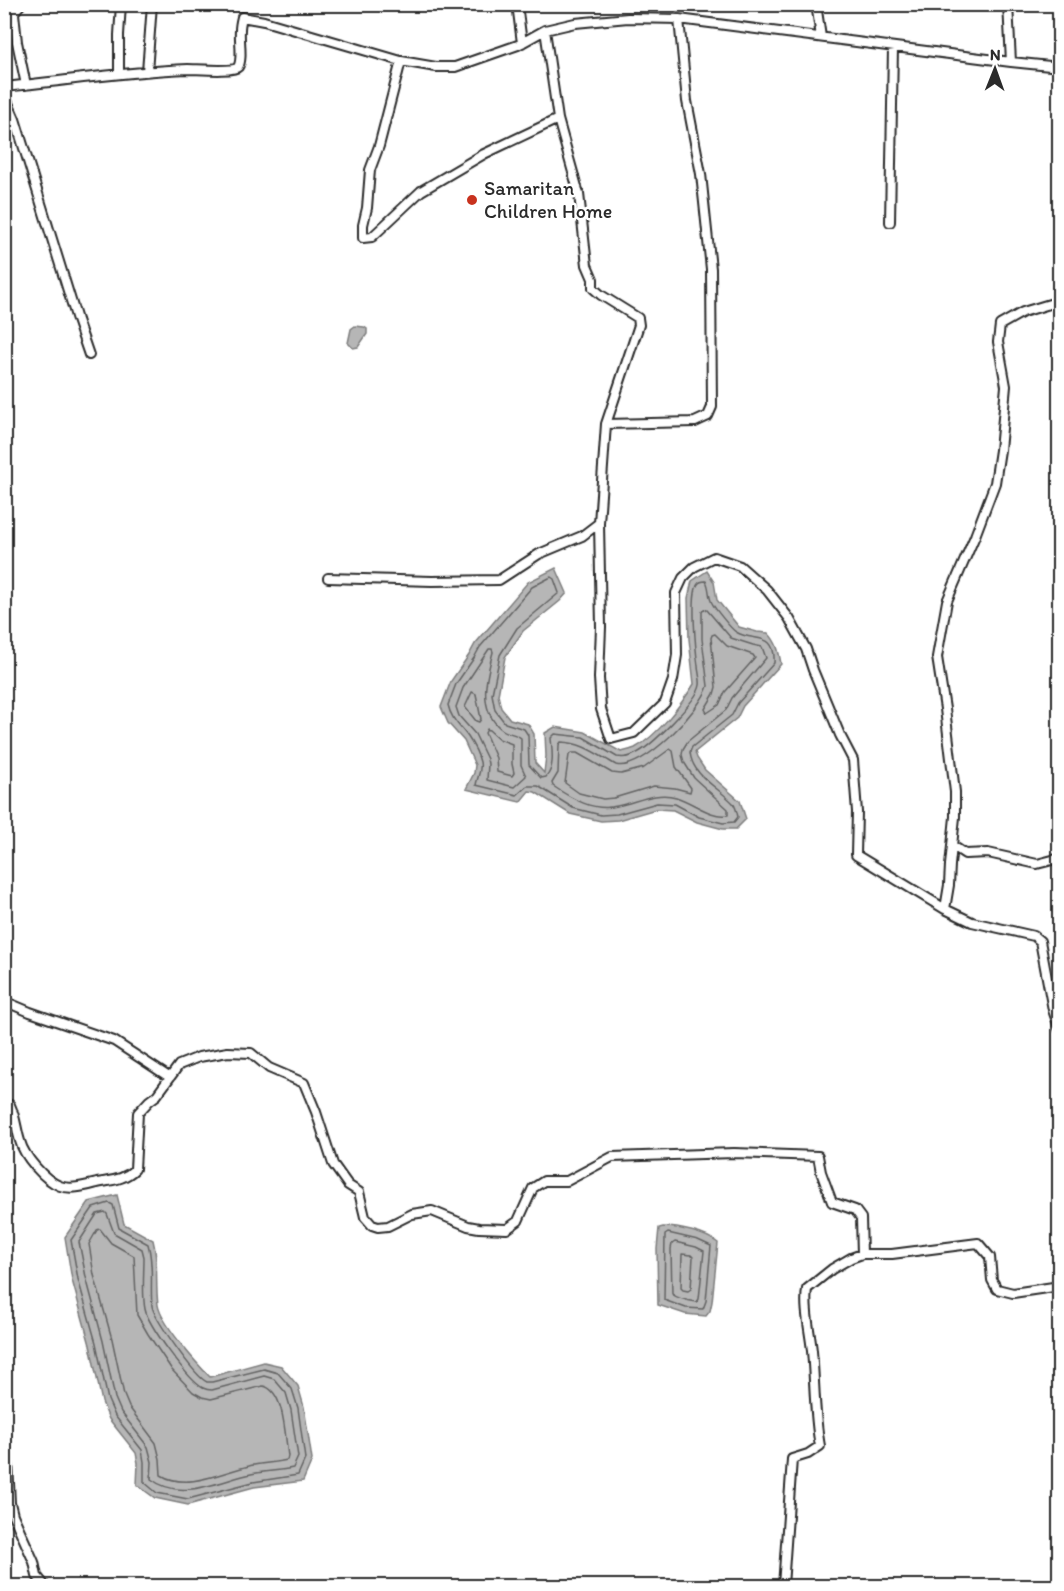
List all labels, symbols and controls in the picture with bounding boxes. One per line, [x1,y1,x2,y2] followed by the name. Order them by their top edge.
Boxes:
[965,39,1025,99] north arrow
[990,45,1001,64] text: N
[484,176,612,223] place label: Samaritan Children Home
[465,193,479,207] marker: Samaritan Children Home

